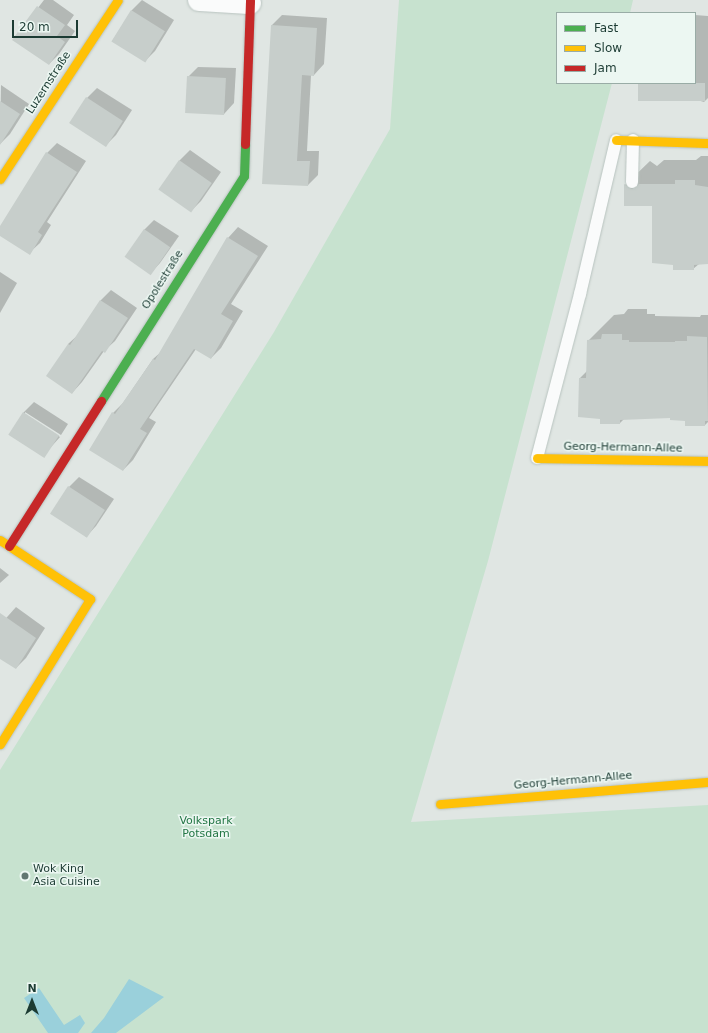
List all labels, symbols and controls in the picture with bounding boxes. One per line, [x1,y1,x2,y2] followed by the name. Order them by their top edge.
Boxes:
[14,12,80,38] scale bar
[556,12,696,84] legend
[19,20,50,34] text: 20 m
[594,21,618,35] text: Fast
[594,41,622,55] text: Slow
[24,49,74,117] street label: Luzernstraße
[594,61,617,75] text: Jam
[140,248,186,312] street label: Opolestraße
[563,440,683,456] street label: Georg-Hermann-Allee
[513,769,633,793] street label: Georg-Hermann-Allee
[179,815,233,841] park label: Volkspark Potsdam
[33,863,100,889] place label: Wok King Asia Cuisine
[20,871,30,881] marker: Wok King Asia Cuisine
[12,981,52,1021] north arrow
[27,982,37,995] text: N

